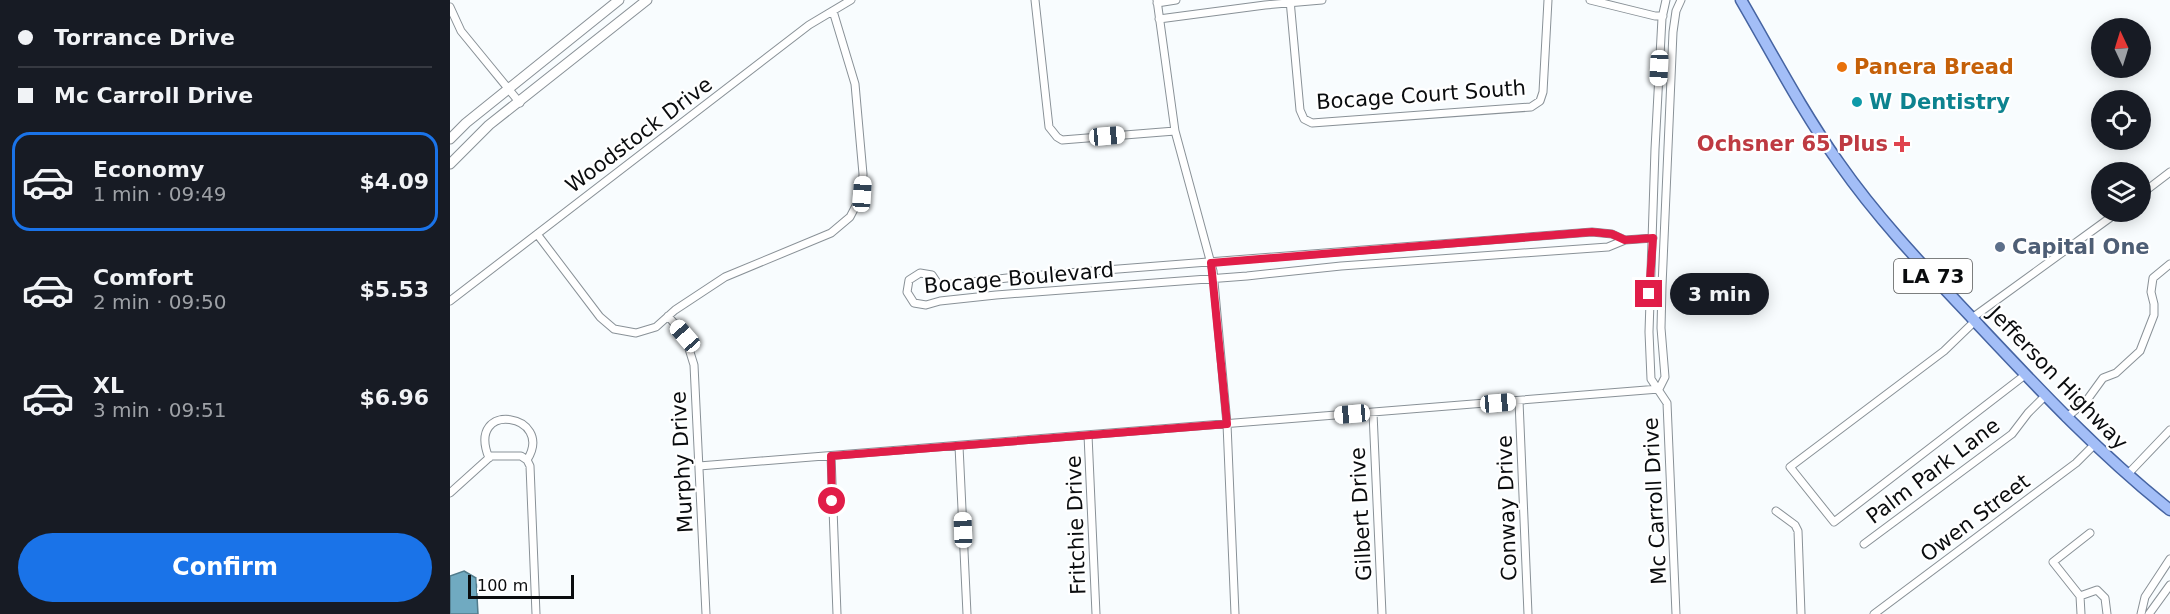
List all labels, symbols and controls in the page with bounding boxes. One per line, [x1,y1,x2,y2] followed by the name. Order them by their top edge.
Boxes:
[2091,18,2151,78] north arrow
[2091,18,2151,222] map controls
[54,25,235,50] text: Torrance Drive
[1649,50,1669,86] car
[1854,55,2014,79] place label: Panera Bread
[1835,60,1849,74] marker: Panera Bread
[561,72,717,198] street label: Woodstock Drive
[1315,76,1527,114] street label: Bocage Court South
[54,83,253,108] text: Mc Carroll Drive
[1869,90,2010,114] place label: W Dentistry
[2091,90,2151,150] button: locate
[1850,95,1864,109] marker: W Dentistry
[1088,125,1126,147] car
[1697,132,1888,156] place label: Ochsner 65 Plus
[1893,135,1911,153] marker: Ochsner 65 Plus
[21,155,75,209] icon: car
[93,157,204,182] text: Economy
[2091,162,2151,222] button: layers
[359,169,429,194] text: $4.09
[852,175,872,213] car
[93,182,227,206] text: 1 min · 09:49
[2012,235,2150,259] place label: Capital One
[1993,240,2007,254] marker: Capital One
[923,258,1115,298] street label: Bocage Boulevard
[1894,259,1972,293] road number: LA 73
[21,263,75,317] icon: car
[93,265,193,290] text: Comfort
[1670,273,1769,315] callout: 3 min
[359,277,429,302] text: $5.53
[1635,280,1662,307] route end
[1688,282,1751,306] text: 3 min
[93,290,227,314] text: 2 min · 09:50
[1982,300,2133,455] street label: Jefferson Highway
[666,317,704,355] car
[21,371,75,425] icon: car
[93,373,124,398] text: XL
[359,385,429,410] text: $6.96
[666,391,698,533] street label: Murphy Drive
[1479,392,1517,414] car
[93,398,227,422] text: 3 min · 09:51
[1333,403,1371,425] car
[1862,413,2004,529] street label: Palm Park Lane
[1639,417,1671,585] street label: Mc Carroll Drive
[1492,435,1522,581] street label: Conway Drive
[1346,447,1376,581] street label: Gilbert Drive
[1062,455,1090,595] street label: Fritchie Drive
[1916,469,2034,567] street label: Owen Street
[818,487,845,514] route start
[953,512,973,548] car
[18,533,432,602] button: Confirm
[468,572,574,600] scale bar
[477,576,528,595] text: 100 m

